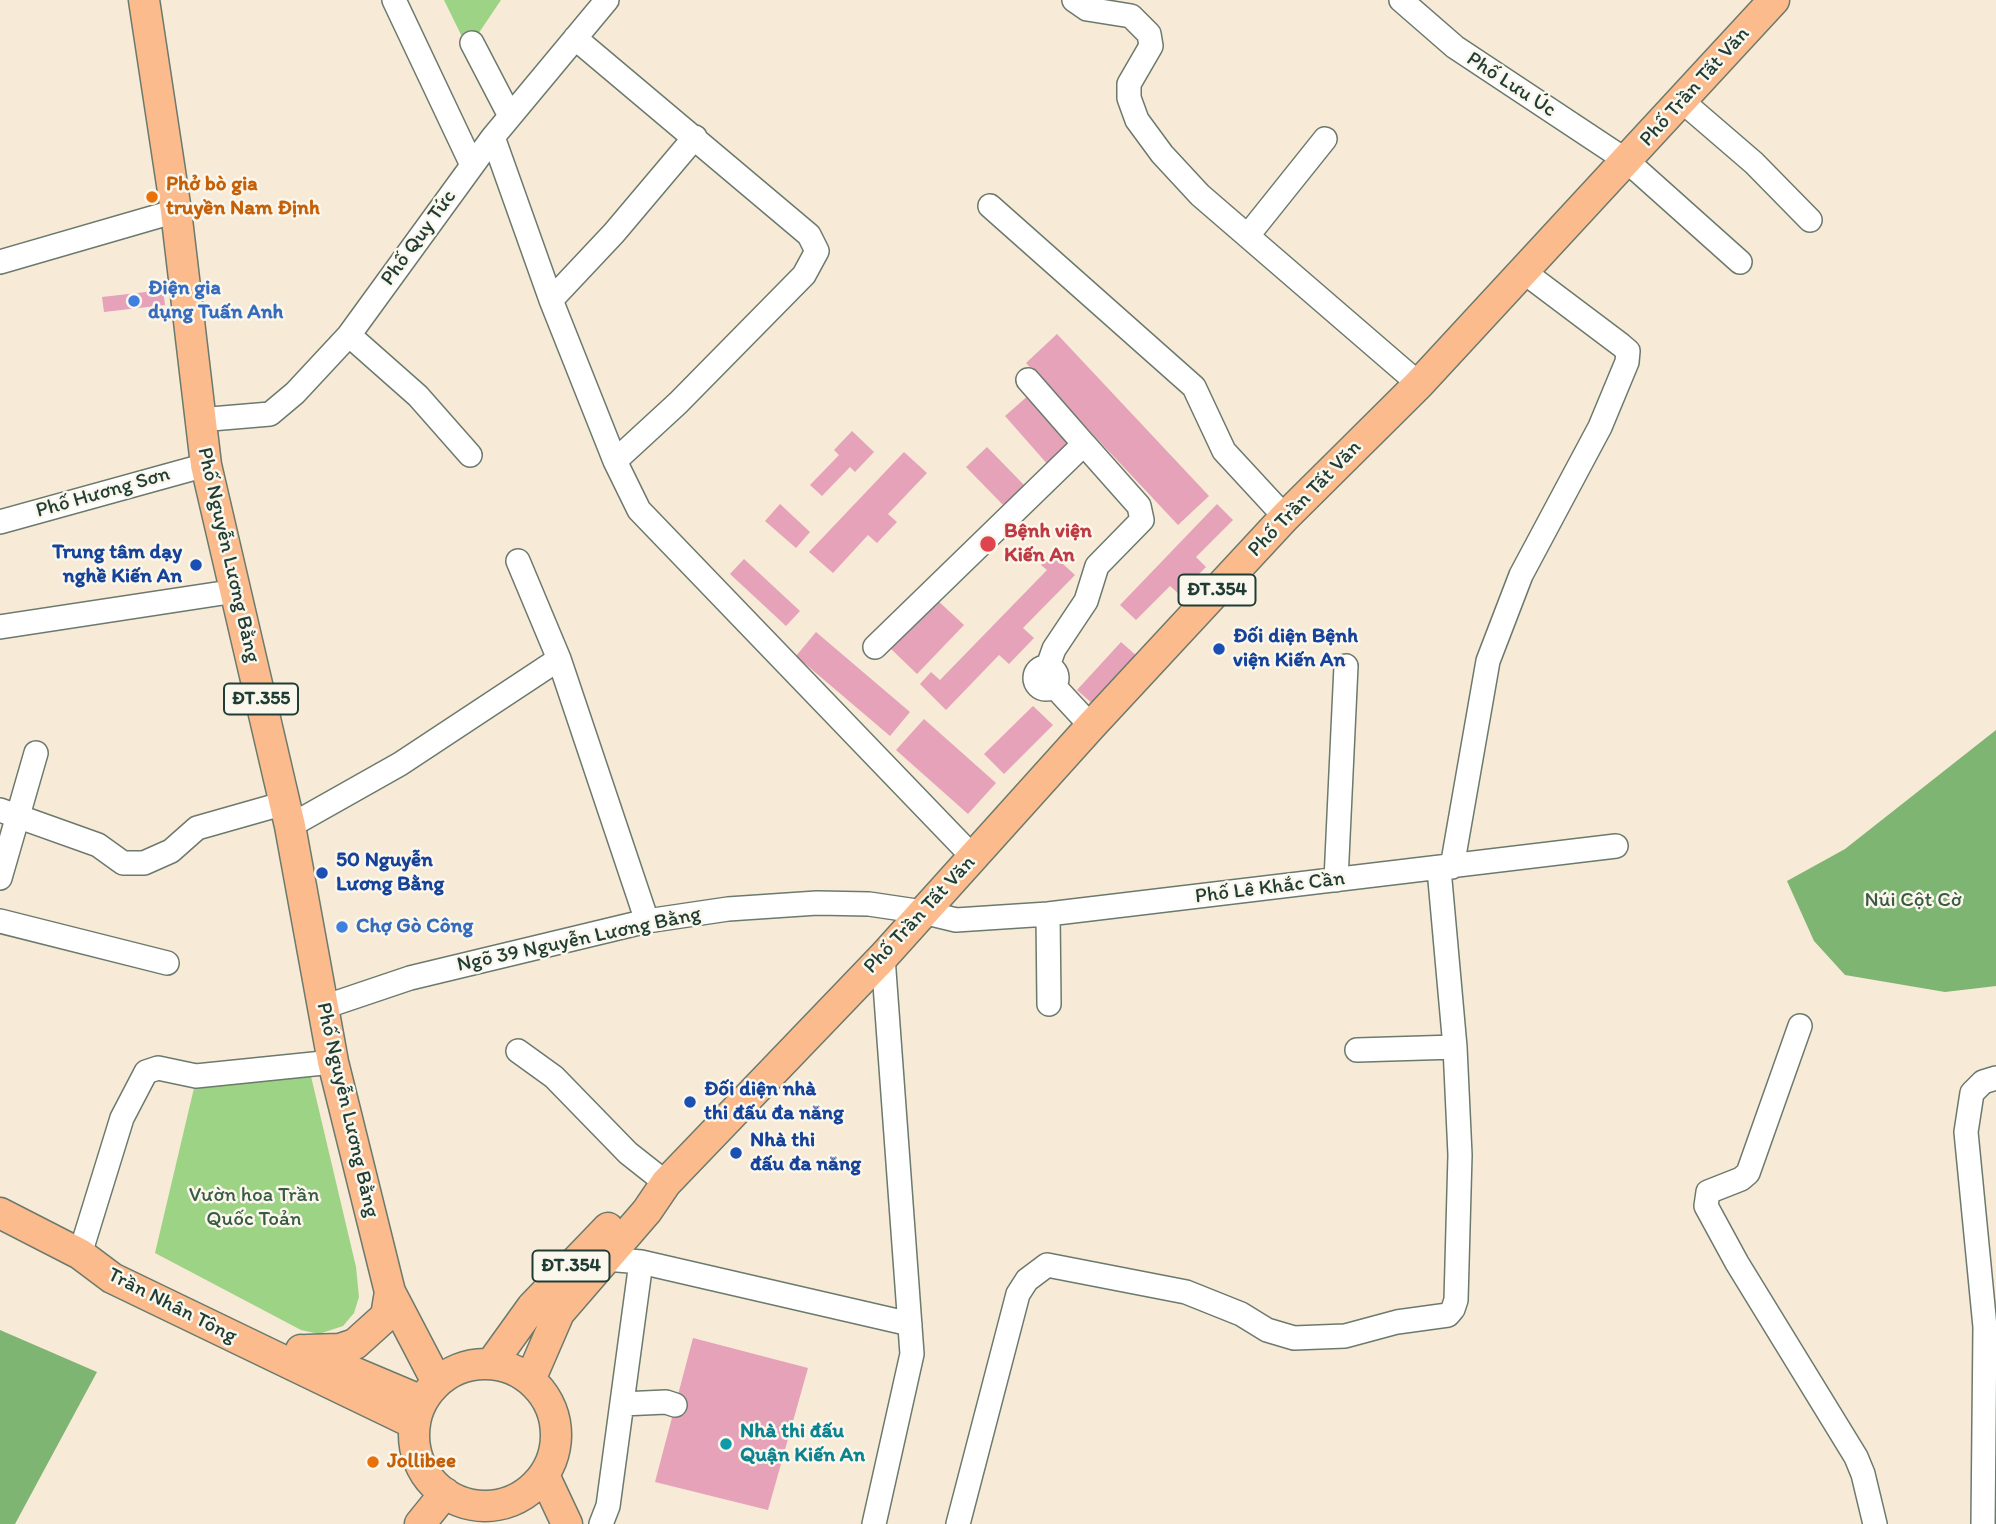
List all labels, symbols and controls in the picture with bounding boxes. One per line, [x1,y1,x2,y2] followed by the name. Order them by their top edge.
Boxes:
[1635,22,1755,152] street label: Phố Trần Tất Văn
[1461,47,1561,123] street label: Phố Lưu Úc
[166,172,320,222] place label: Phở bò gia truyền Nam Định
[376,185,462,291] street label: Phố Quy Tức
[144,189,160,205] marker: Phở bò gia truyền Nam Định
[148,276,283,326] place label: Điện gia dụng Tuấn Anh
[126,293,142,309] marker: Điện gia dụng Tuấn Anh
[1243,435,1367,563] street label: Phố Trần Tất Văn
[191,445,265,665] street label: Phố Nguyễn Lương Bằng
[33,462,173,524] street label: Phố Hương Sơn
[1004,519,1092,569] place label: Bệnh viện Kiến An
[978,534,998,554] marker: Bệnh viện Kiến An
[52,540,182,590] place label: Trung tâm dạy nghề Kiến An
[188,557,204,573] marker: Trung tâm dạy nghề Kiến An
[1178,575,1256,606] road number: ĐT.354
[1233,624,1358,674] place label: Đối diện Bệnh viện Kiến An
[1211,641,1227,657] marker: Đối diện Bệnh viện Kiến An
[224,684,298,714] road number: ĐT.355
[336,848,444,898] place label: 50 Nguyễn Lương Bằng
[859,851,981,979] street label: Phố Trần Tất Văn
[314,865,330,881] marker: 50 Nguyễn Lương Bằng
[1194,866,1346,910] street label: Phố Lê Khắc Cần
[1864,888,1962,914] park label: Núi Cột Cờ
[455,902,703,978] street label: Ngõ 39 Nguyễn Lương Bằng
[356,914,473,940] place label: Chợ Gò Công
[334,919,350,935] marker: Chợ Gò Công
[310,1000,384,1220] street label: Phố Nguyễn Lương Bằng
[704,1077,844,1127] place label: Đối diện nhà thi đấu đa năng
[682,1094,698,1110] marker: Đối diện nhà thi đấu đa năng
[750,1128,861,1178] place label: Nhà thi đấu đa năng
[728,1145,744,1161] marker: Nhà thi đấu đa năng
[189,1183,319,1233] park label: Vườn hoa Trần Quốc Toản
[532,1250,610,1282] road number: ĐT.354
[103,1263,241,1349] street label: Trần Nhân Tông
[740,1419,865,1469] place label: Nhà thi đấu Quận Kiến An
[718,1436,734,1452] marker: Nhà thi đấu Quận Kiến An
[387,1449,456,1475] place label: Jollibee
[365,1454,381,1470] marker: Jollibee

